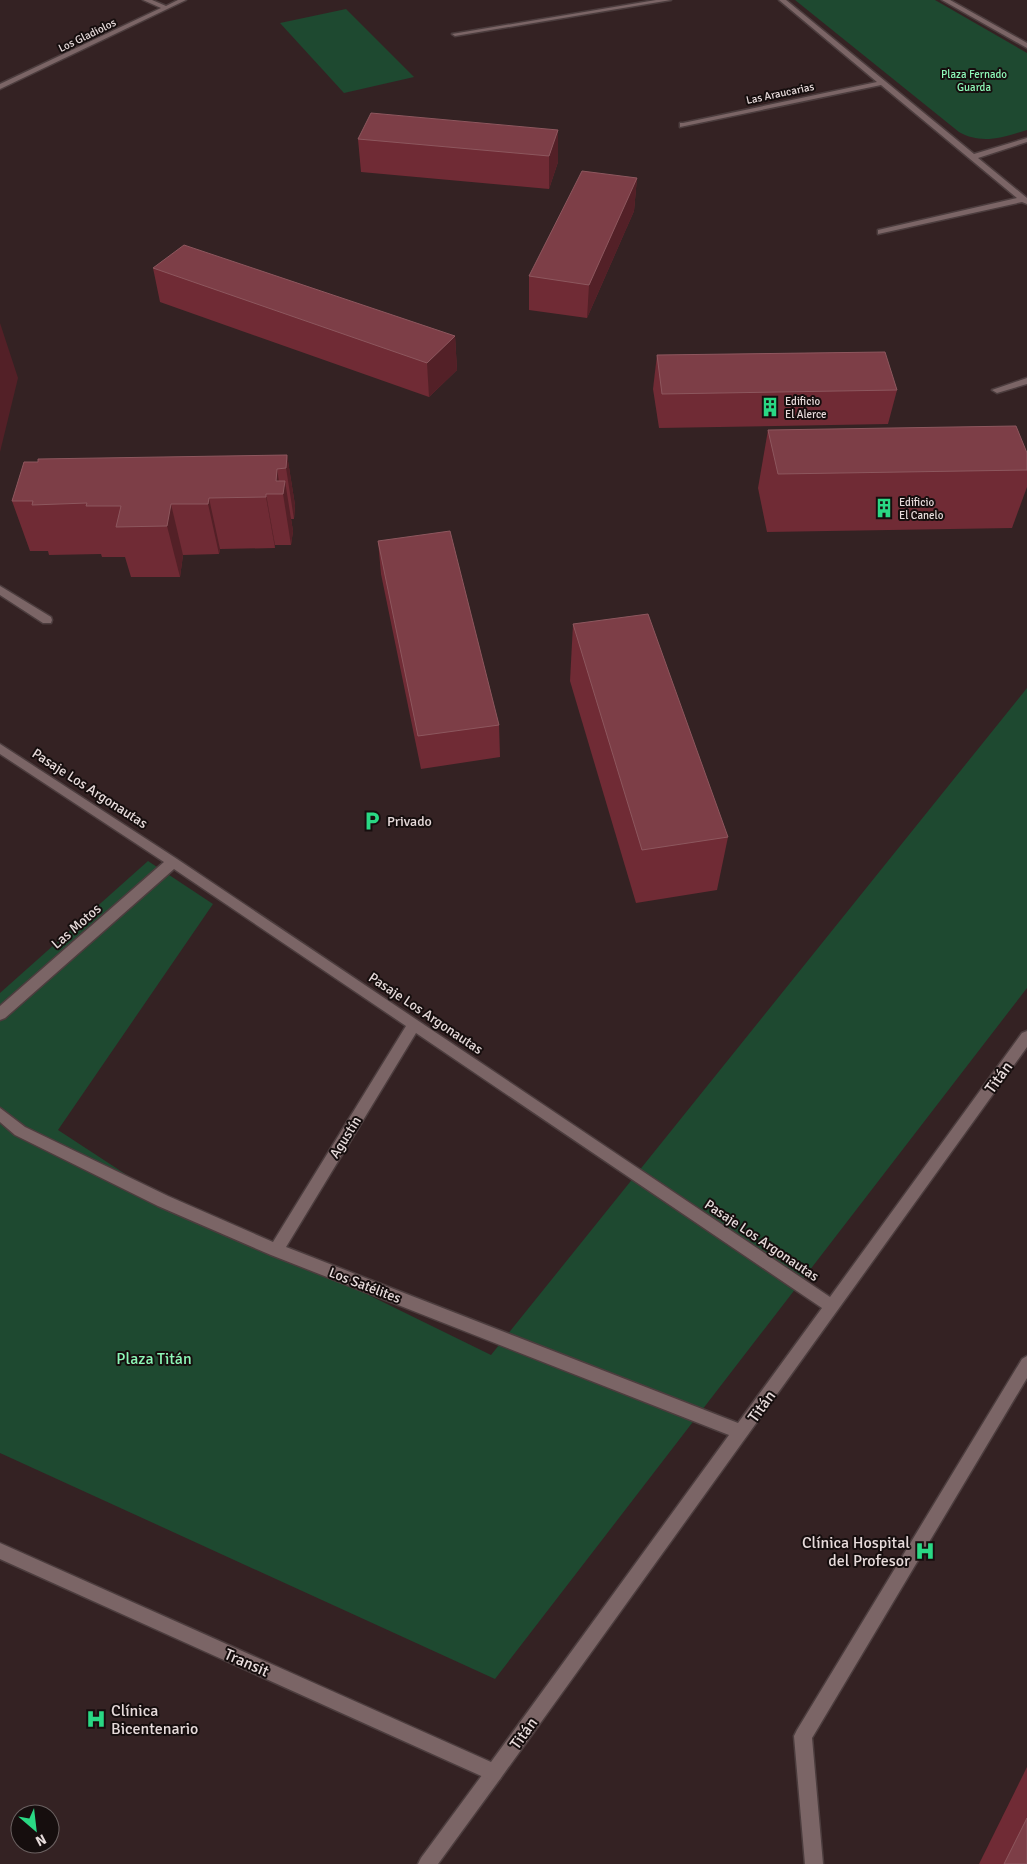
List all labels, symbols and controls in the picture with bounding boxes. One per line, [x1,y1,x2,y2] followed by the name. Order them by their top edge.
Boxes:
[56,16,118,55] street label: Los Gladiolos
[941,68,1007,94] park label: Plaza Fernado Guarda
[745,80,815,107] street label: Las Araucarias
[785,395,827,421] place label: Edificio El Alerce
[759,396,781,418] building icon: Edificio El Alerce
[899,496,944,522] place label: Edificio El Canelo
[873,497,895,519] building icon: Edificio El Canelo
[29,745,151,832] street label: Pasaje Los Argonautas
[361,810,383,832] parking icon: Privado
[387,813,432,830] place label: Privado
[48,900,105,953] street label: Las Motos
[365,969,486,1058] street label: Pasaje Los Argonautas
[981,1058,1017,1097] street label: Titán
[326,1113,365,1161] street label: Agustín
[701,1196,822,1285] street label: Pasaje Los Argonautas
[326,1264,403,1307] street label: Los Satélites
[116,1349,192,1369] park label: Plaza Titán
[744,1387,780,1426] street label: Titán
[802,1533,910,1571] place label: Clínica Hospital del Profesor
[914,1540,936,1562] hospital icon: Clínica Hospital del Profesor
[221,1644,272,1682] street label: Transit
[111,1701,198,1739] place label: Clínica Bicentenario
[85,1708,107,1730] hospital icon: Clínica Bicentenario
[506,1714,542,1753] street label: Titán
[10,1804,60,1854] north arrow
[33,1830,49,1850] text: N

